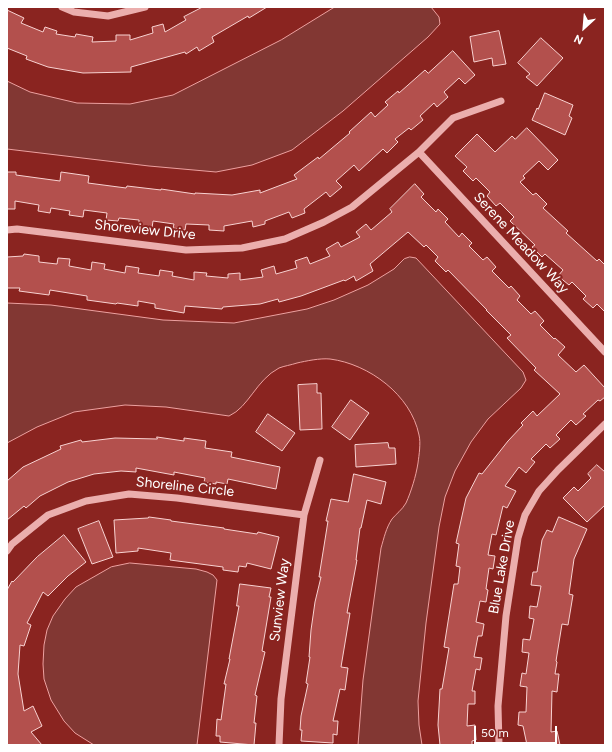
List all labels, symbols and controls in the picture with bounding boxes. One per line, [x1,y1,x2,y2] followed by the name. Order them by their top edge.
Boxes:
[564,8,604,48] north arrow
[572,32,585,47] text: N
[470,189,572,297] street label: Serene Meadow Way
[94,216,196,244] street label: Shoreview Drive
[135,473,235,501] street label: Shoreline Circle
[485,519,519,615] street label: Blue Lake Drive
[267,557,293,643] street label: Sunview Way
[476,718,559,744] scale bar
[481,726,509,740] text: 50 m

